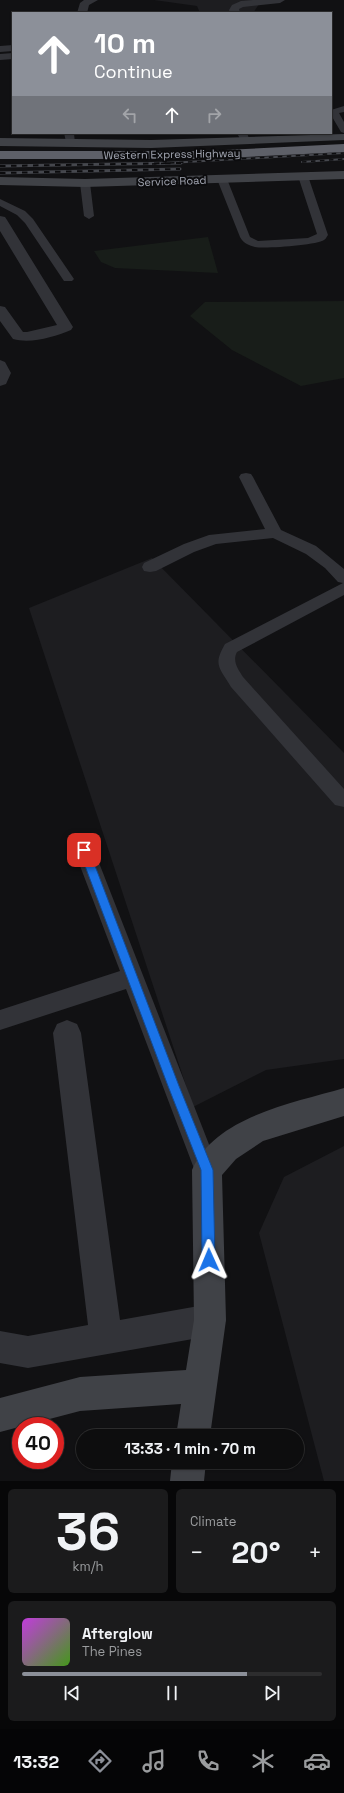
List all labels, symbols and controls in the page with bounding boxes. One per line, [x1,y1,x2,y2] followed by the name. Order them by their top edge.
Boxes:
[94,25,156,61] text: 10 m
[28,28,80,80] icon: ahead
[94,60,173,83] text: Continue
[119,104,141,126] icon: left
[161,104,183,126] icon: ahead
[203,104,225,126] icon: right
[104,146,240,162] street label: Western Express Highway
[137,173,207,189] street label: Service Road
[67,833,101,867] pin
[73,839,95,861] icon: arrive
[188,1239,230,1281] position arrow
[12,1417,64,1469] speed limit sign: 40
[124,1439,256,1458] text: 13:33 · 1 min · 70 m
[56,1499,120,1565] text: 36
[190,1513,236,1530] text: Climate
[231,1533,281,1572] text: 20°
[190,1538,204,1566] text: −
[308,1538,322,1566] text: +
[73,1558,103,1575] text: km/h
[82,1624,153,1643] text: Afterglow
[82,1643,142,1660] text: The Pines
[61,1682,83,1704] icon: previous
[161,1682,183,1704] icon: pause
[261,1682,283,1704] icon: next
[86,1747,114,1775] icon: directions
[140,1747,168,1775] icon: music
[194,1747,222,1775] icon: phone
[249,1747,277,1775] icon: climate
[303,1747,331,1775] icon: car
[13,1750,59,1773] text: 13:32

